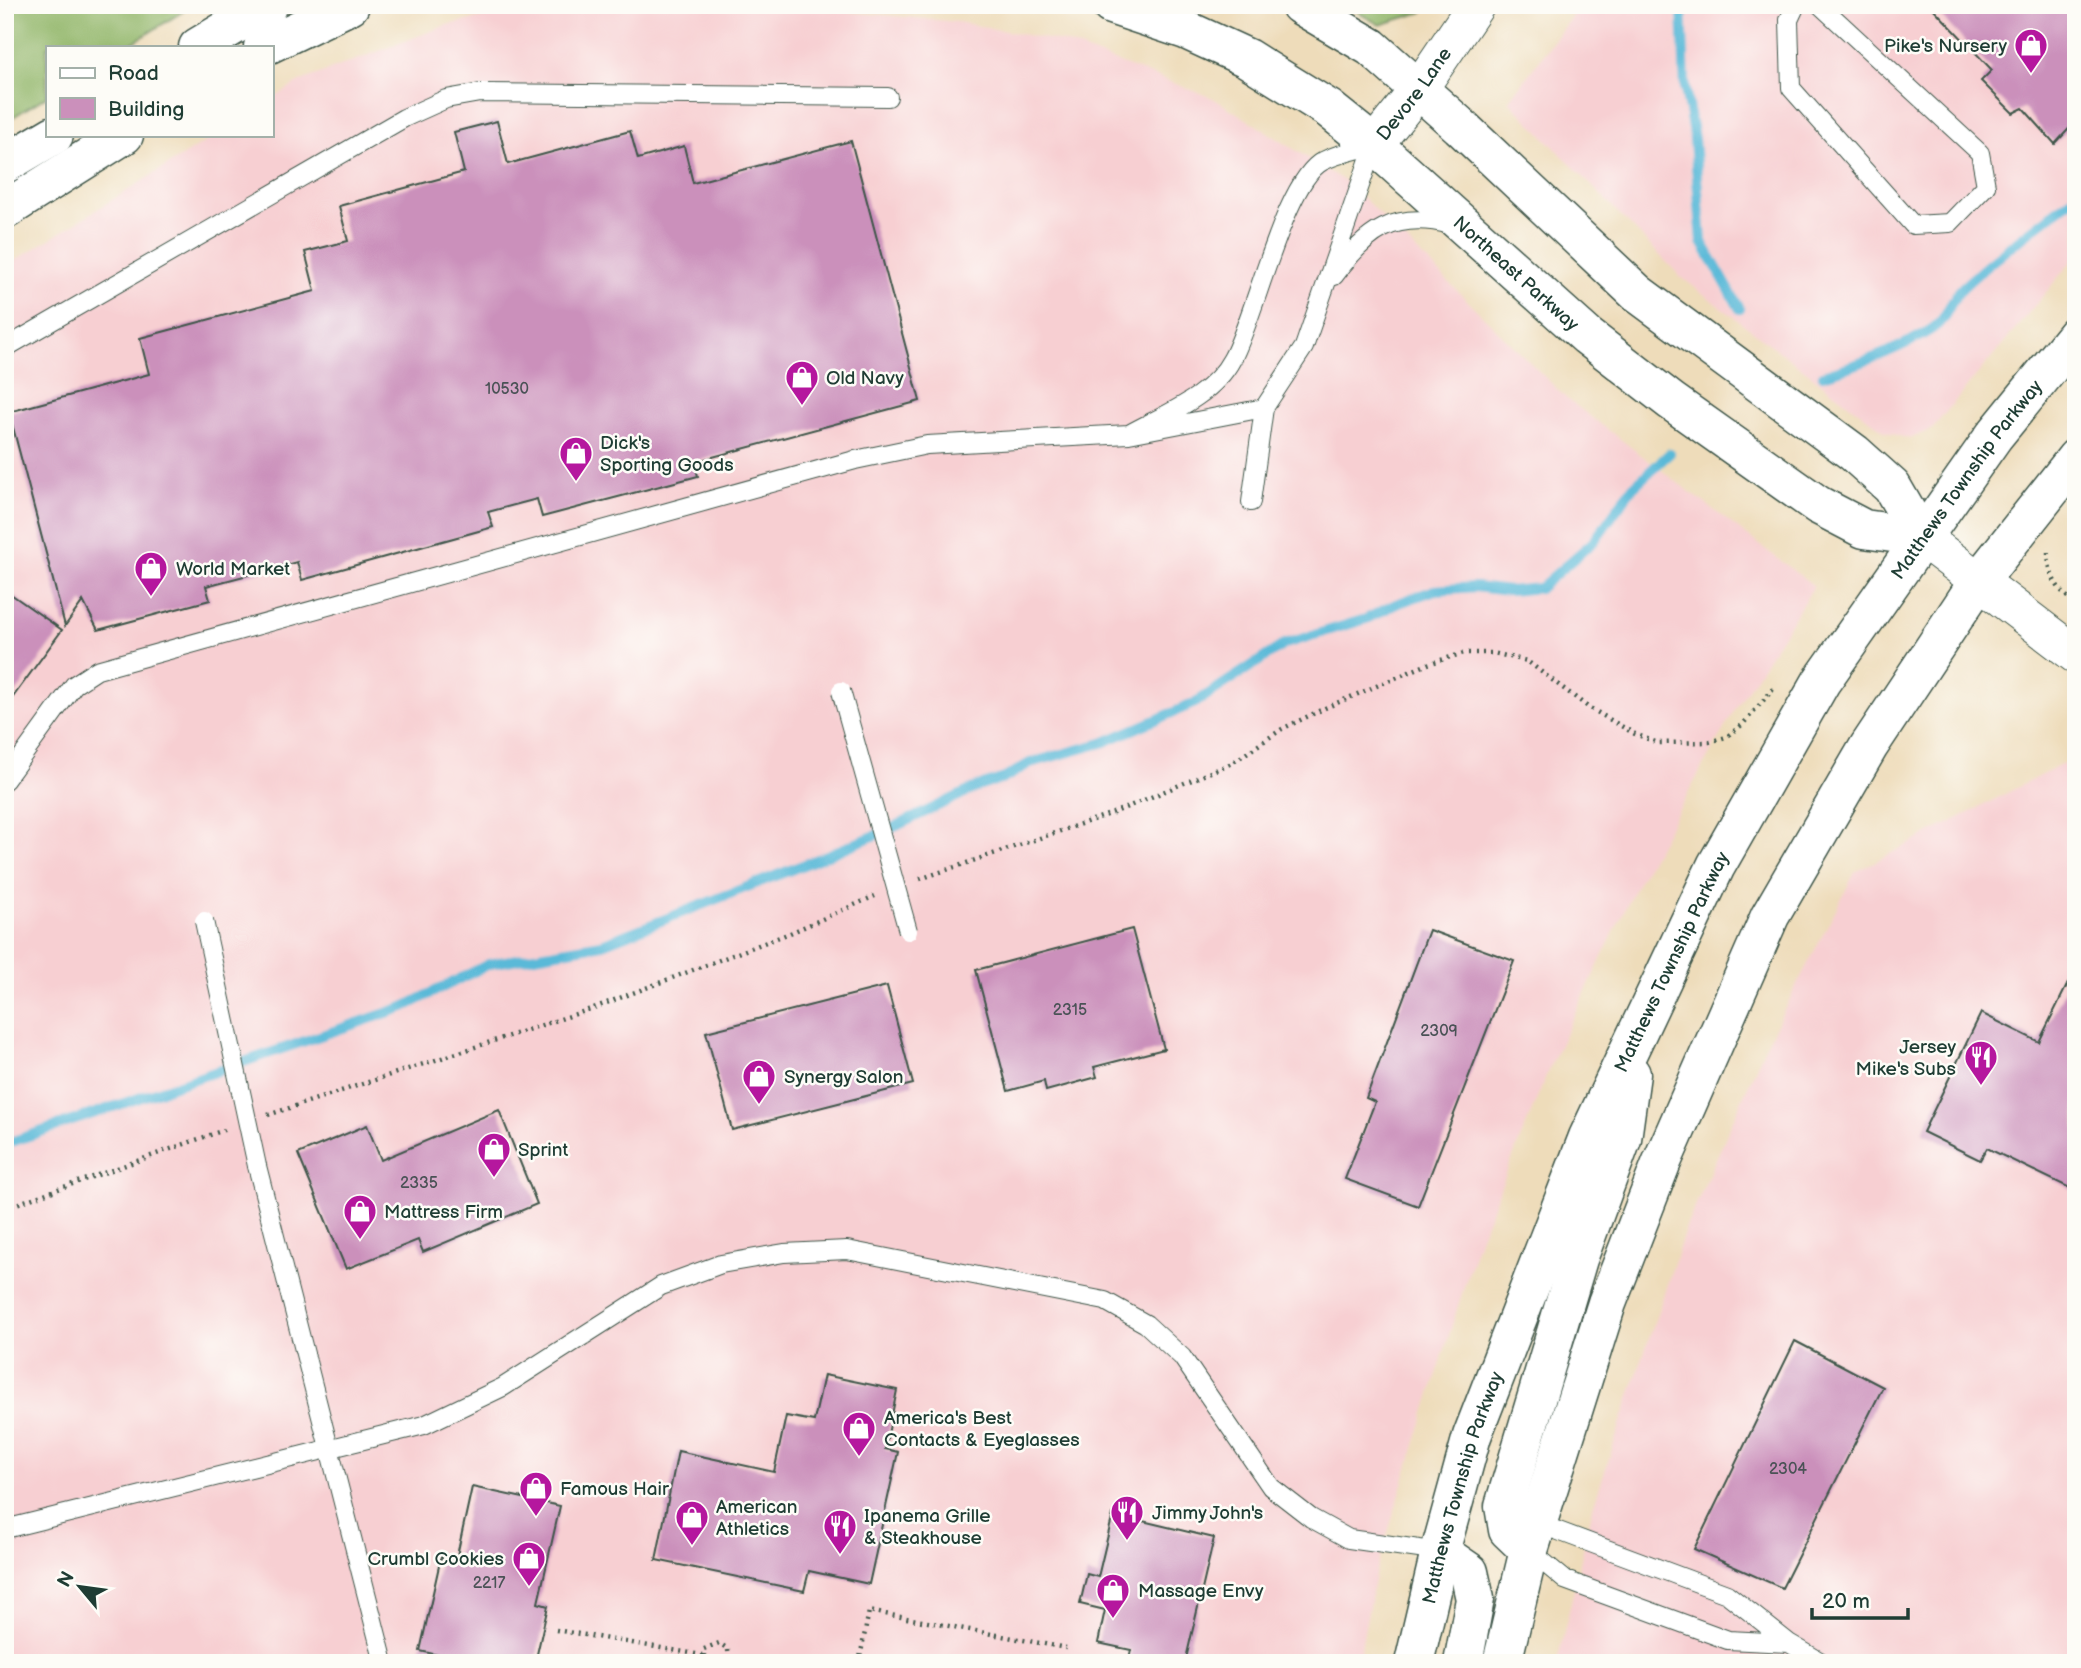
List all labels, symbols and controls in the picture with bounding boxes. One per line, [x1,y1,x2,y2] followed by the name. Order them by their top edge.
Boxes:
[2012,26,2050,75] shop icon: Pike's Nursery
[1884,35,2007,58] place label: Pike's Nursery
[1372,43,1457,146] street label: Devore Lane
[46,46,273,136] legend
[108,61,159,86] text: Road
[108,97,184,122] text: Building
[1448,212,1584,337] street label: Northeast Parkway
[783,358,821,407] shop icon: Old Navy
[826,367,904,390] place label: Old Navy
[1887,375,2048,584] street label: Matthews Township Parkway
[485,380,529,399] house number: 10530
[600,432,734,477] place label: Dick's Sporting Goods
[557,434,595,483] shop icon: Dick's Sporting Goods
[132,549,170,598] shop icon: World Market
[176,558,290,581] place label: World Market
[1610,848,1735,1076] street label: Matthews Township Parkway
[1053,1001,1087,1020] house number: 2315
[1420,1022,1458,1041] house number: 2309
[1856,1036,1956,1081] place label: Jersey Mike's Subs
[1962,1038,2000,1087] restaurant icon: Jersey Mike's Subs
[740,1057,778,1106] shop icon: Synergy Salon
[784,1066,903,1089] place label: Synergy Salon
[475,1130,513,1179] shop icon: Sprint
[518,1139,569,1162] place label: Sprint
[400,1174,438,1193] house number: 2335
[341,1192,379,1241] shop icon: Mattress Firm
[384,1201,503,1224] place label: Mattress Firm
[1418,1368,1509,1606] street label: Matthews Township Parkway
[884,1407,1080,1452] place label: America's Best Contacts & Eyeglasses
[840,1409,878,1458] shop icon: America's Best Contacts & Eyeglasses
[1769,1460,1807,1479] house number: 2304
[517,1469,555,1518] shop icon: Famous Hair
[560,1478,670,1501] place label: Famous Hair
[1108,1493,1146,1542] restaurant icon: Jimmy John's
[716,1496,797,1541] place label: American Athletics
[673,1498,711,1547] shop icon: American Athletics
[1152,1502,1263,1525] place label: Jimmy John's
[864,1505,990,1550] place label: Ipanema Grille & Steakhouse
[821,1507,859,1556] restaurant icon: Ipanema Grille & Steakhouse
[510,1539,548,1588] shop icon: Crumbl Cookies
[368,1548,504,1571] place label: Crumbl Cookies
[46,1552,116,1622] north arrow
[53,1568,80,1591] text: N
[1094,1571,1132,1620] shop icon: Massage Envy
[473,1574,505,1593] house number: 2217
[1812,1577,1908,1621] scale bar
[1138,1580,1264,1603] place label: Massage Envy
[1822,1589,1870,1614] text: 20 m

